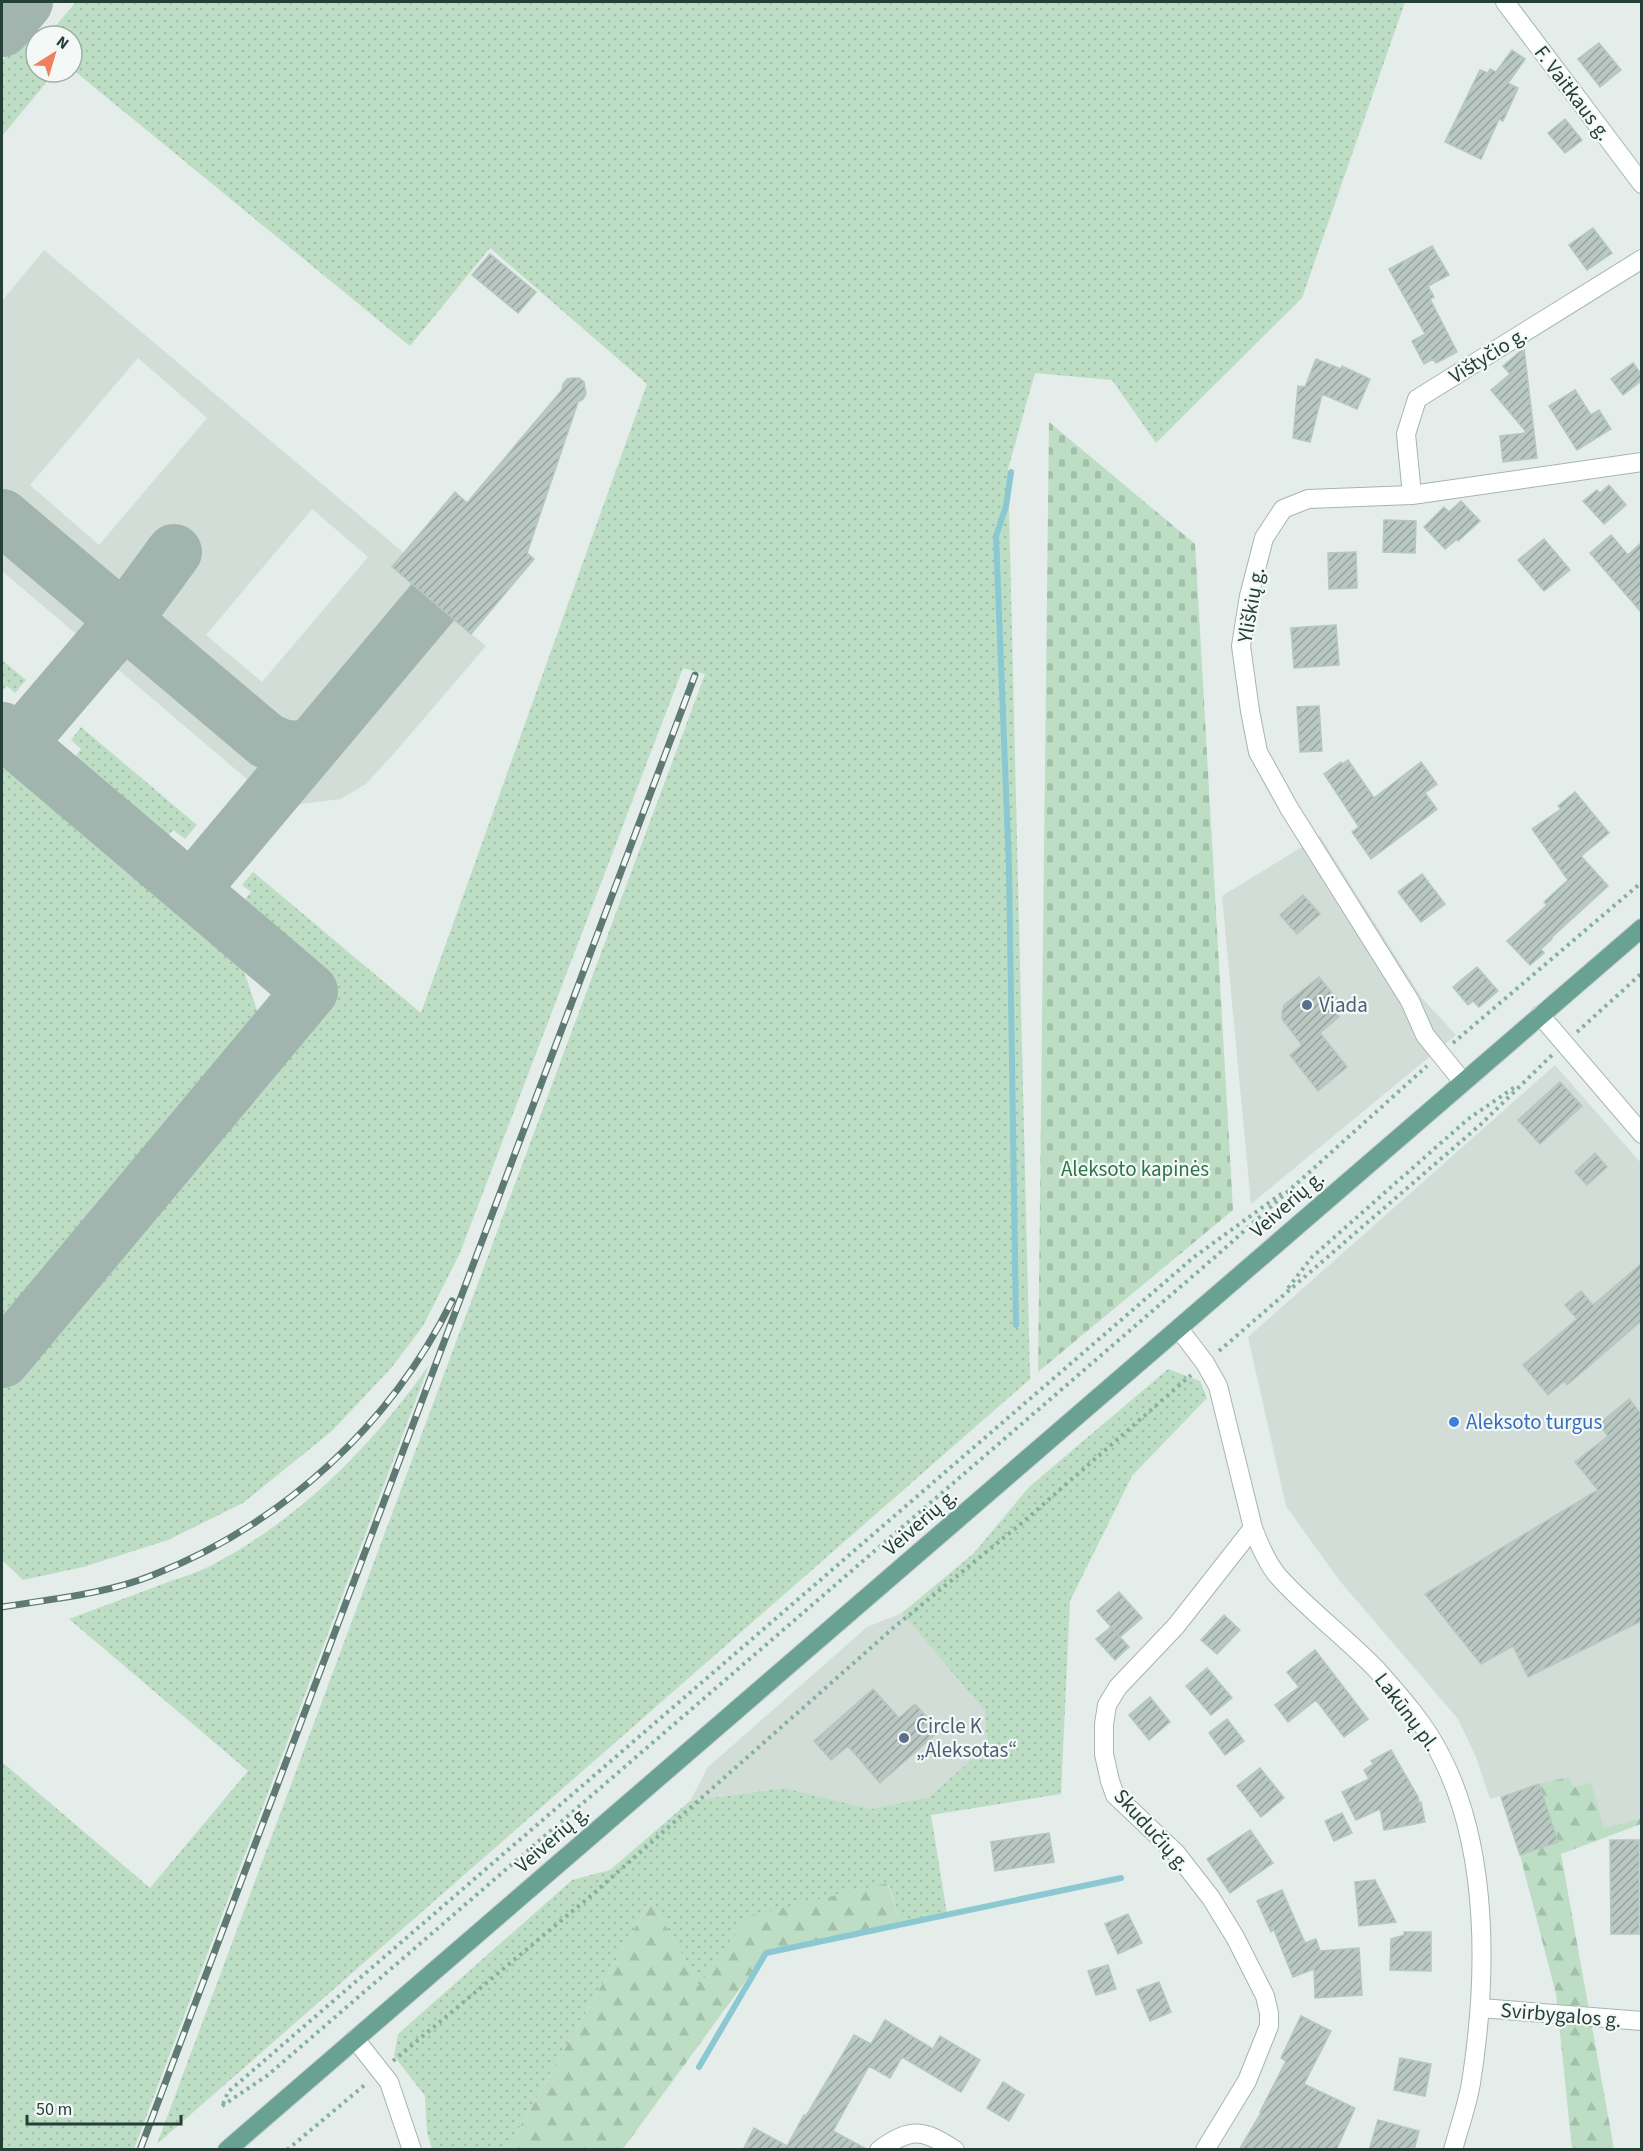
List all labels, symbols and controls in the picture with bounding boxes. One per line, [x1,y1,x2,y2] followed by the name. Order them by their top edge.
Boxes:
[24,24,84,84] north arrow
[52,31,73,55] text: N
[1527,39,1619,147] street label: F. Vaitkaus g.
[1443,319,1533,391] street label: Vištyčio g.
[1229,565,1272,646] street label: Yliškių g.
[1319,990,1368,1020] place label: Viada
[1300,998,1314,1012] marker: Viada
[1061,1154,1209,1184] park label: Aleksoto kapinės
[1243,1163,1331,1245] street label: Veiverių g.
[1466,1407,1602,1437] place label: Aleksoto turgus
[1447,1415,1461,1429] marker: Aleksoto turgus
[876,1481,964,1563] street label: Veiverių g.
[1367,1666,1447,1758] street label: Lakūnų pl.
[916,1711,1017,1765] place label: Circle K „Aleksotas“
[897,1731,911,1745] marker: Circle K „Aleksotas“
[1107,1782,1197,1878] street label: Skudučių g.
[508,1798,596,1880] street label: Veiverių g.
[1499,1995,1623,2035] street label: Svirbygalos g.
[27,2088,182,2126] scale bar
[36,2097,72,2122] text: 50 m

